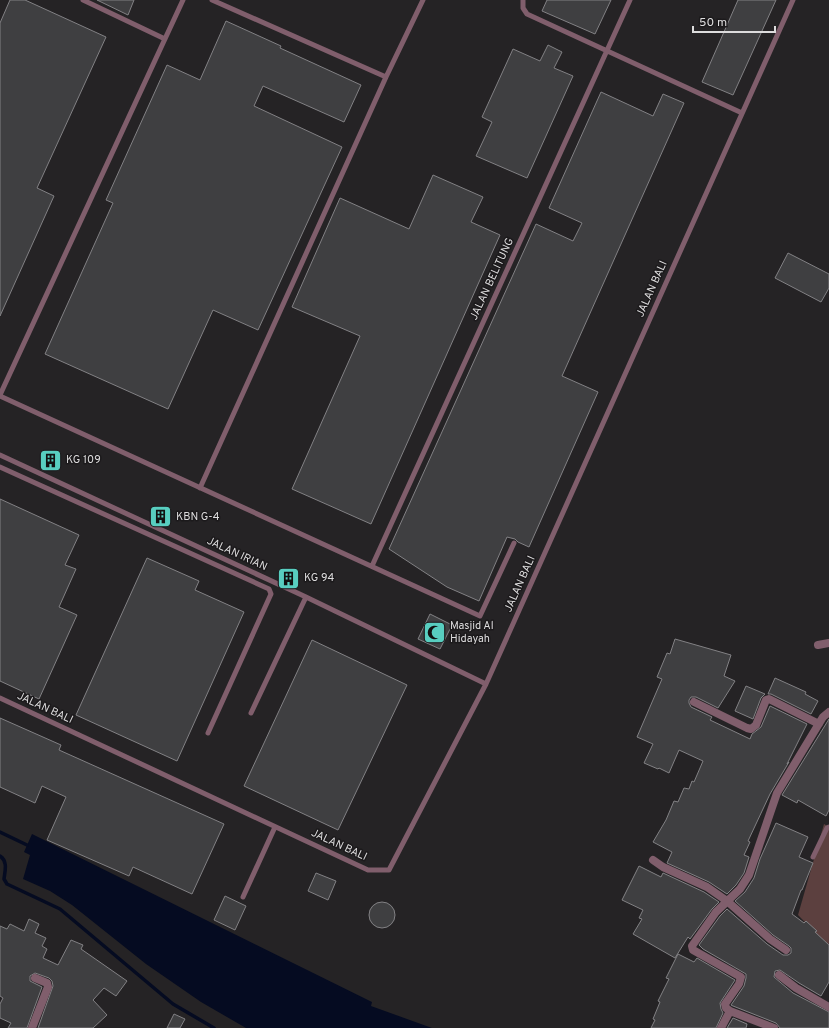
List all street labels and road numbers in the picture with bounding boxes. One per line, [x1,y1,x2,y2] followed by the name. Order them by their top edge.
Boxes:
[467,236,517,322] street label: JALAN BELITUNG
[633,259,671,319] street label: JALAN BALI
[205,534,269,574] street label: JALAN IRIAN
[501,554,539,614] street label: JALAN BALI
[15,689,75,727] street label: JALAN BALI
[309,826,369,864] street label: JALAN BALI

